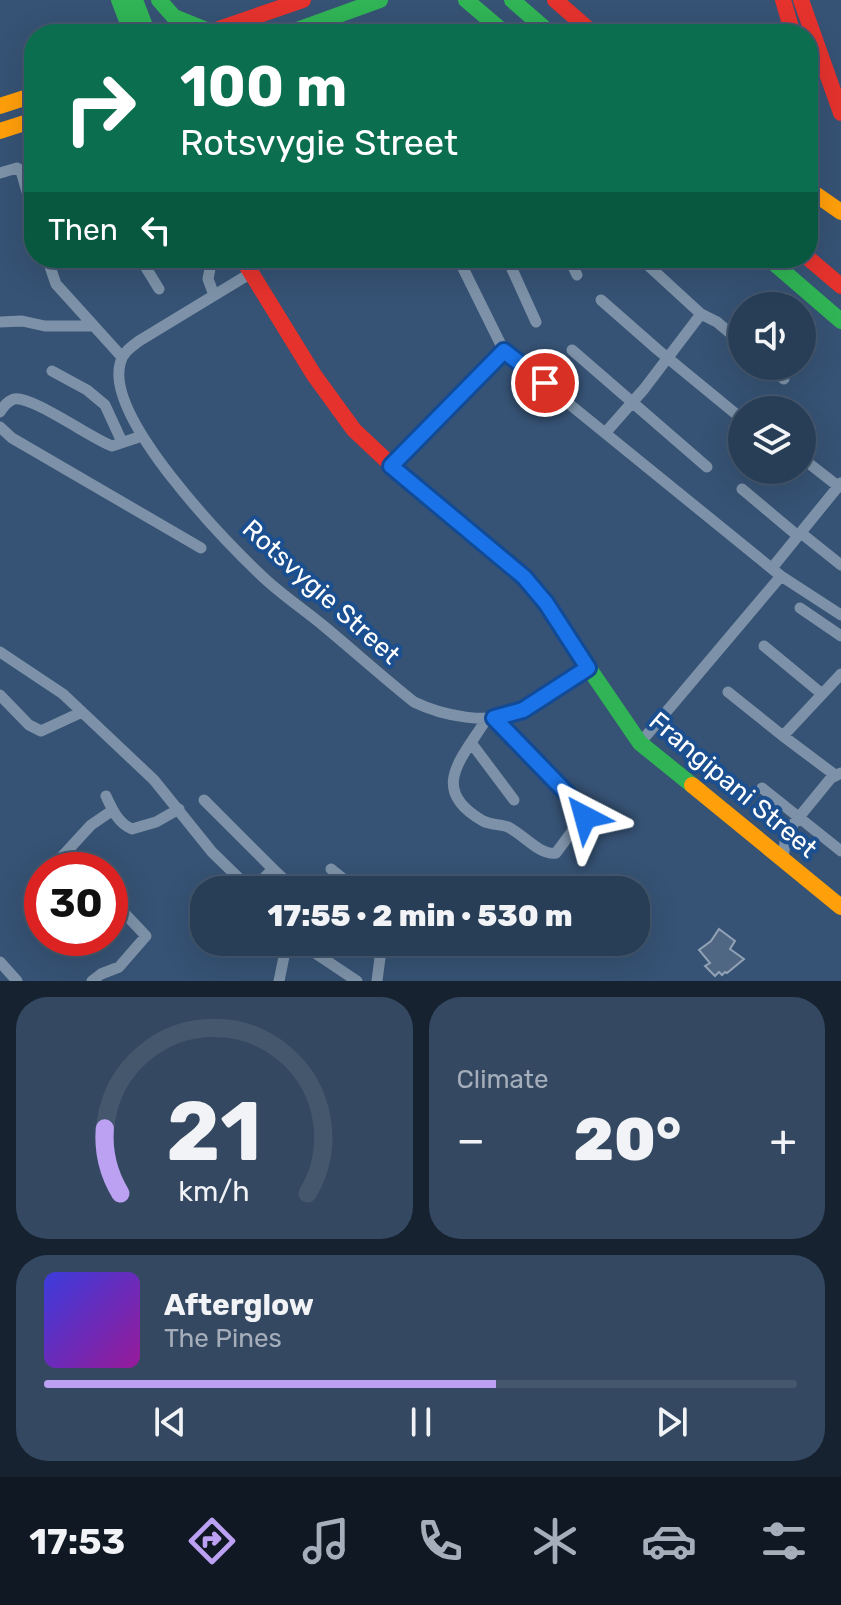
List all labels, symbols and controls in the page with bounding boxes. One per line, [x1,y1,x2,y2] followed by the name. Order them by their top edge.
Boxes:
[180,54,347,120] text: 100 m
[48,56,152,160] icon: right
[180,121,458,164] text: Rotsvygie Street
[134,208,178,252] icon: left
[48,212,118,248] text: Then
[728,292,816,484] map controls
[728,292,816,380] button: sound
[511,349,579,417] pin
[523,361,567,405] icon: arrive
[728,396,816,484] button: layers
[236,513,406,671] street label: Rotsvygie Street
[643,706,823,864] street label: Frangipani Street
[543,775,627,859] position arrow
[24,852,128,956] speed limit sign: 30
[267,898,573,934] text: 17:55 · 2 min · 530 m
[457,1064,549,1095] text: Climate
[167,1082,262,1181] text: 21
[573,1104,681,1175] text: 20°
[457,1114,485,1166] text: −
[770,1114,797,1166] text: +
[179,1174,250,1208] text: km/h
[164,1287,314,1323] text: Afterglow
[164,1323,282,1354] text: The Pines
[148,1400,192,1444] icon: previous
[399,1400,443,1444] icon: pause
[650,1400,694,1444] icon: next
[184,1513,240,1569] icon: directions
[298,1513,354,1569] icon: music
[412,1513,468,1569] icon: phone
[527,1513,583,1569] icon: climate
[641,1513,697,1569] icon: car
[756,1513,812,1569] icon: filters
[29,1520,125,1563] text: 17:53

